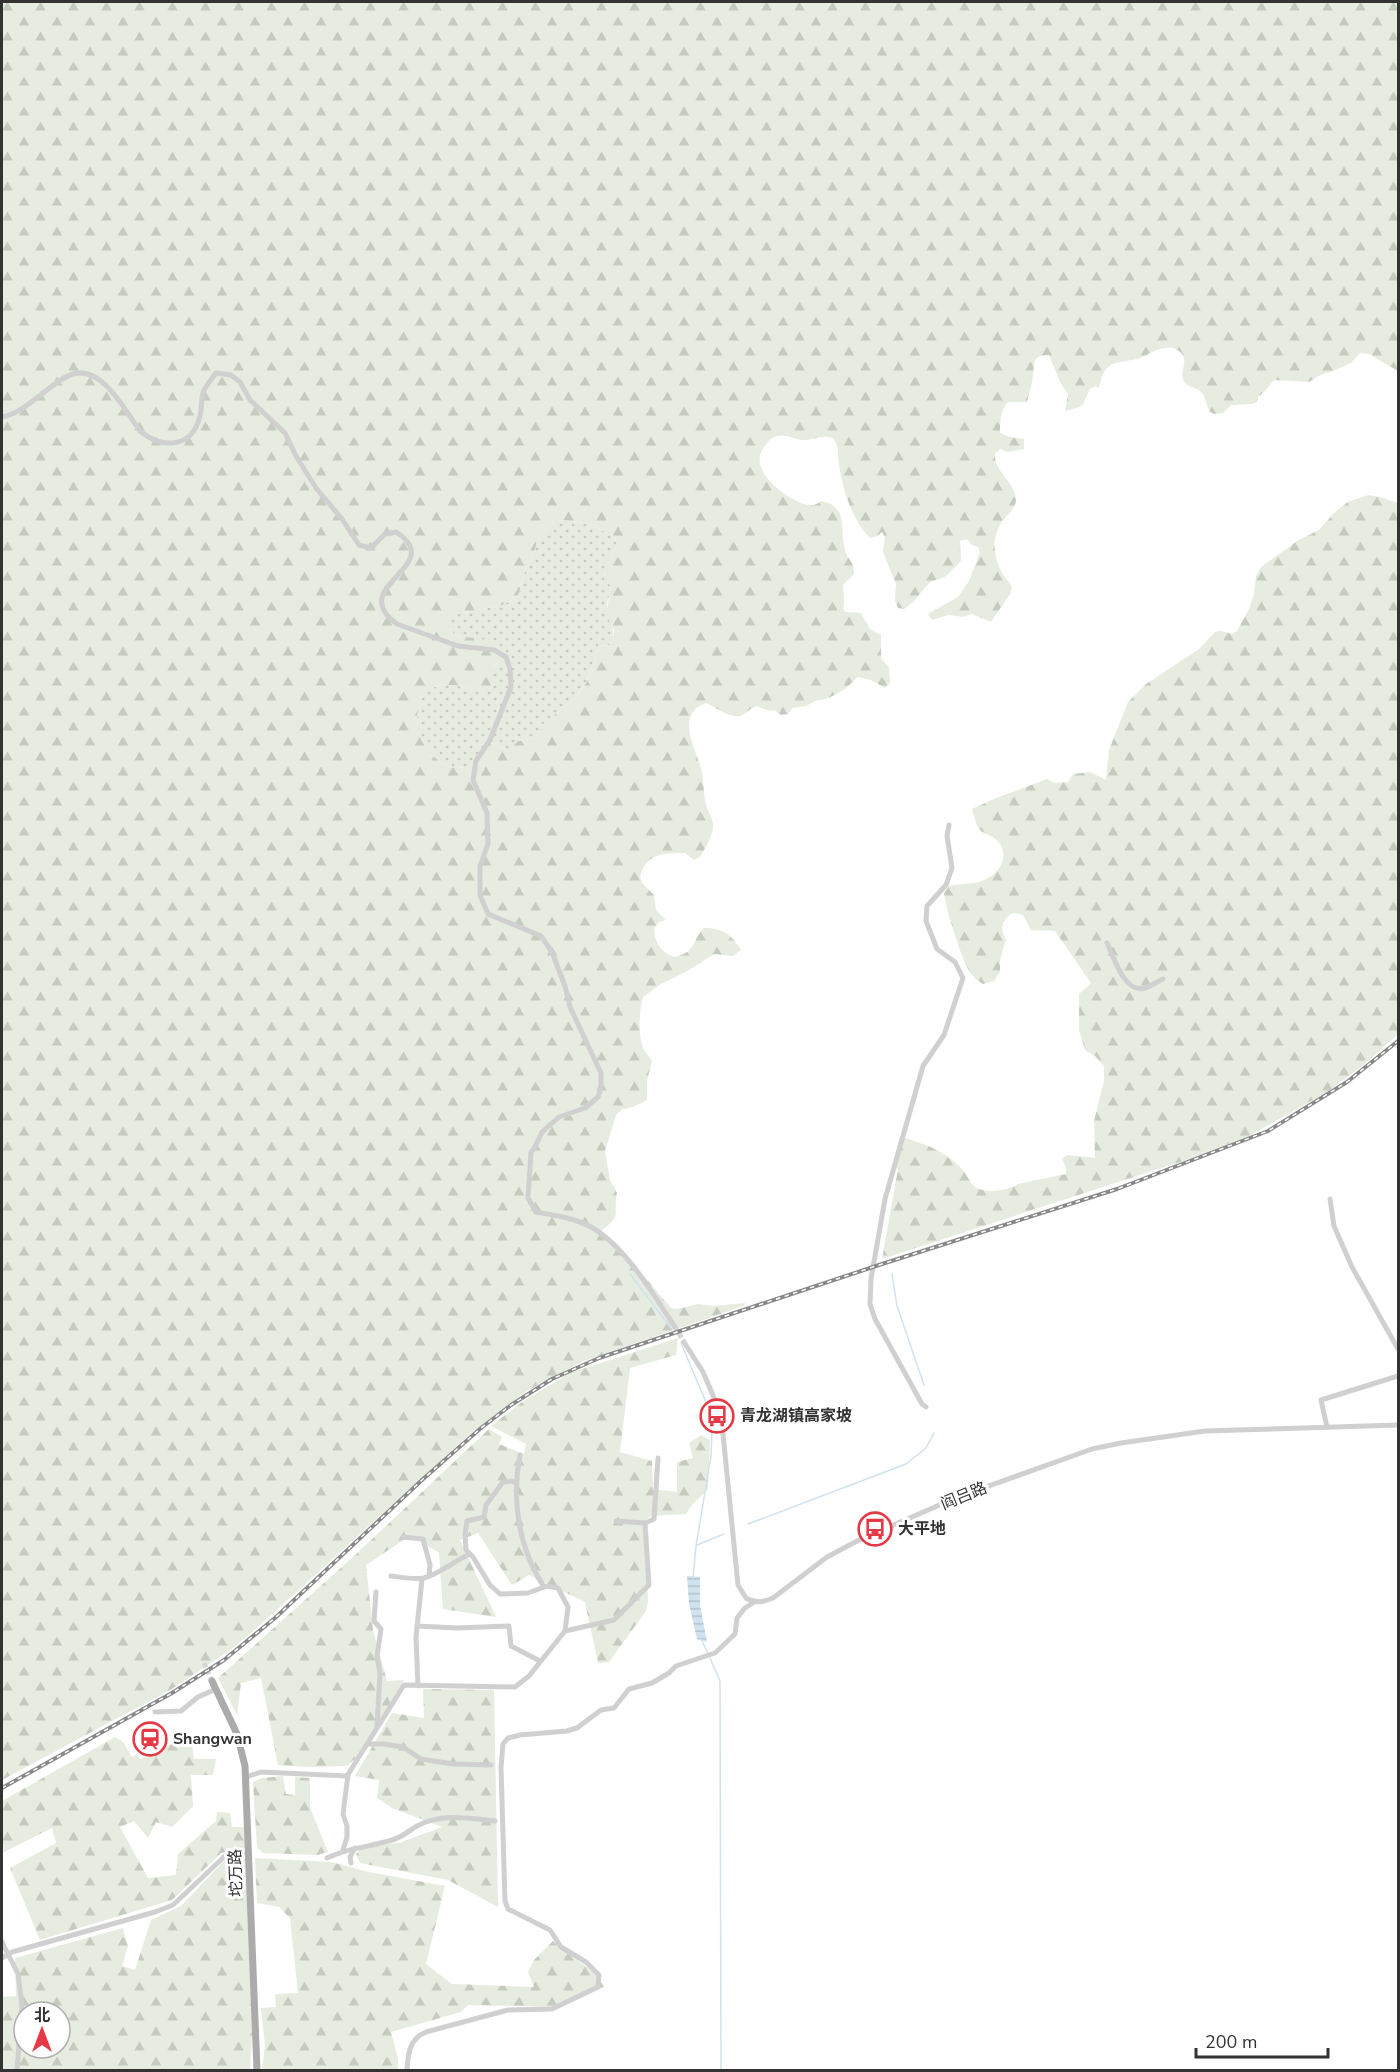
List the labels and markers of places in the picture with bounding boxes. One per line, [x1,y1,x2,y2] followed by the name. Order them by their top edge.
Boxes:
[699,1398,735,1434] bus stop icon: 青龙湖镇高家坡
[740,1405,852,1427] place label: 青龙湖镇高家坡
[857,1511,893,1547] bus stop icon: 大平地
[898,1518,946,1540] place label: 大平地
[132,1721,168,1757] station icon: Shangwan
[173,1728,252,1750] place label: Shangwan

